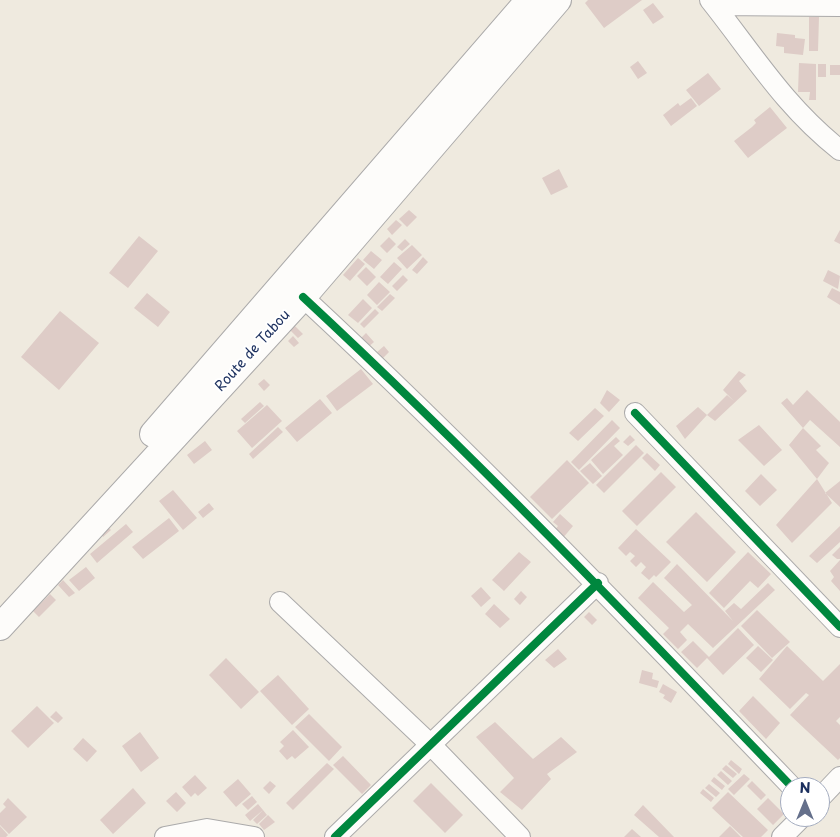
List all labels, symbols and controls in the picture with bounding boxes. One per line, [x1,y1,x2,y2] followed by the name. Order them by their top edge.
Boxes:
[212,307,294,395] street label: Route de Tabou
[780,777,830,827] north arrow
[799,777,811,798] text: N

